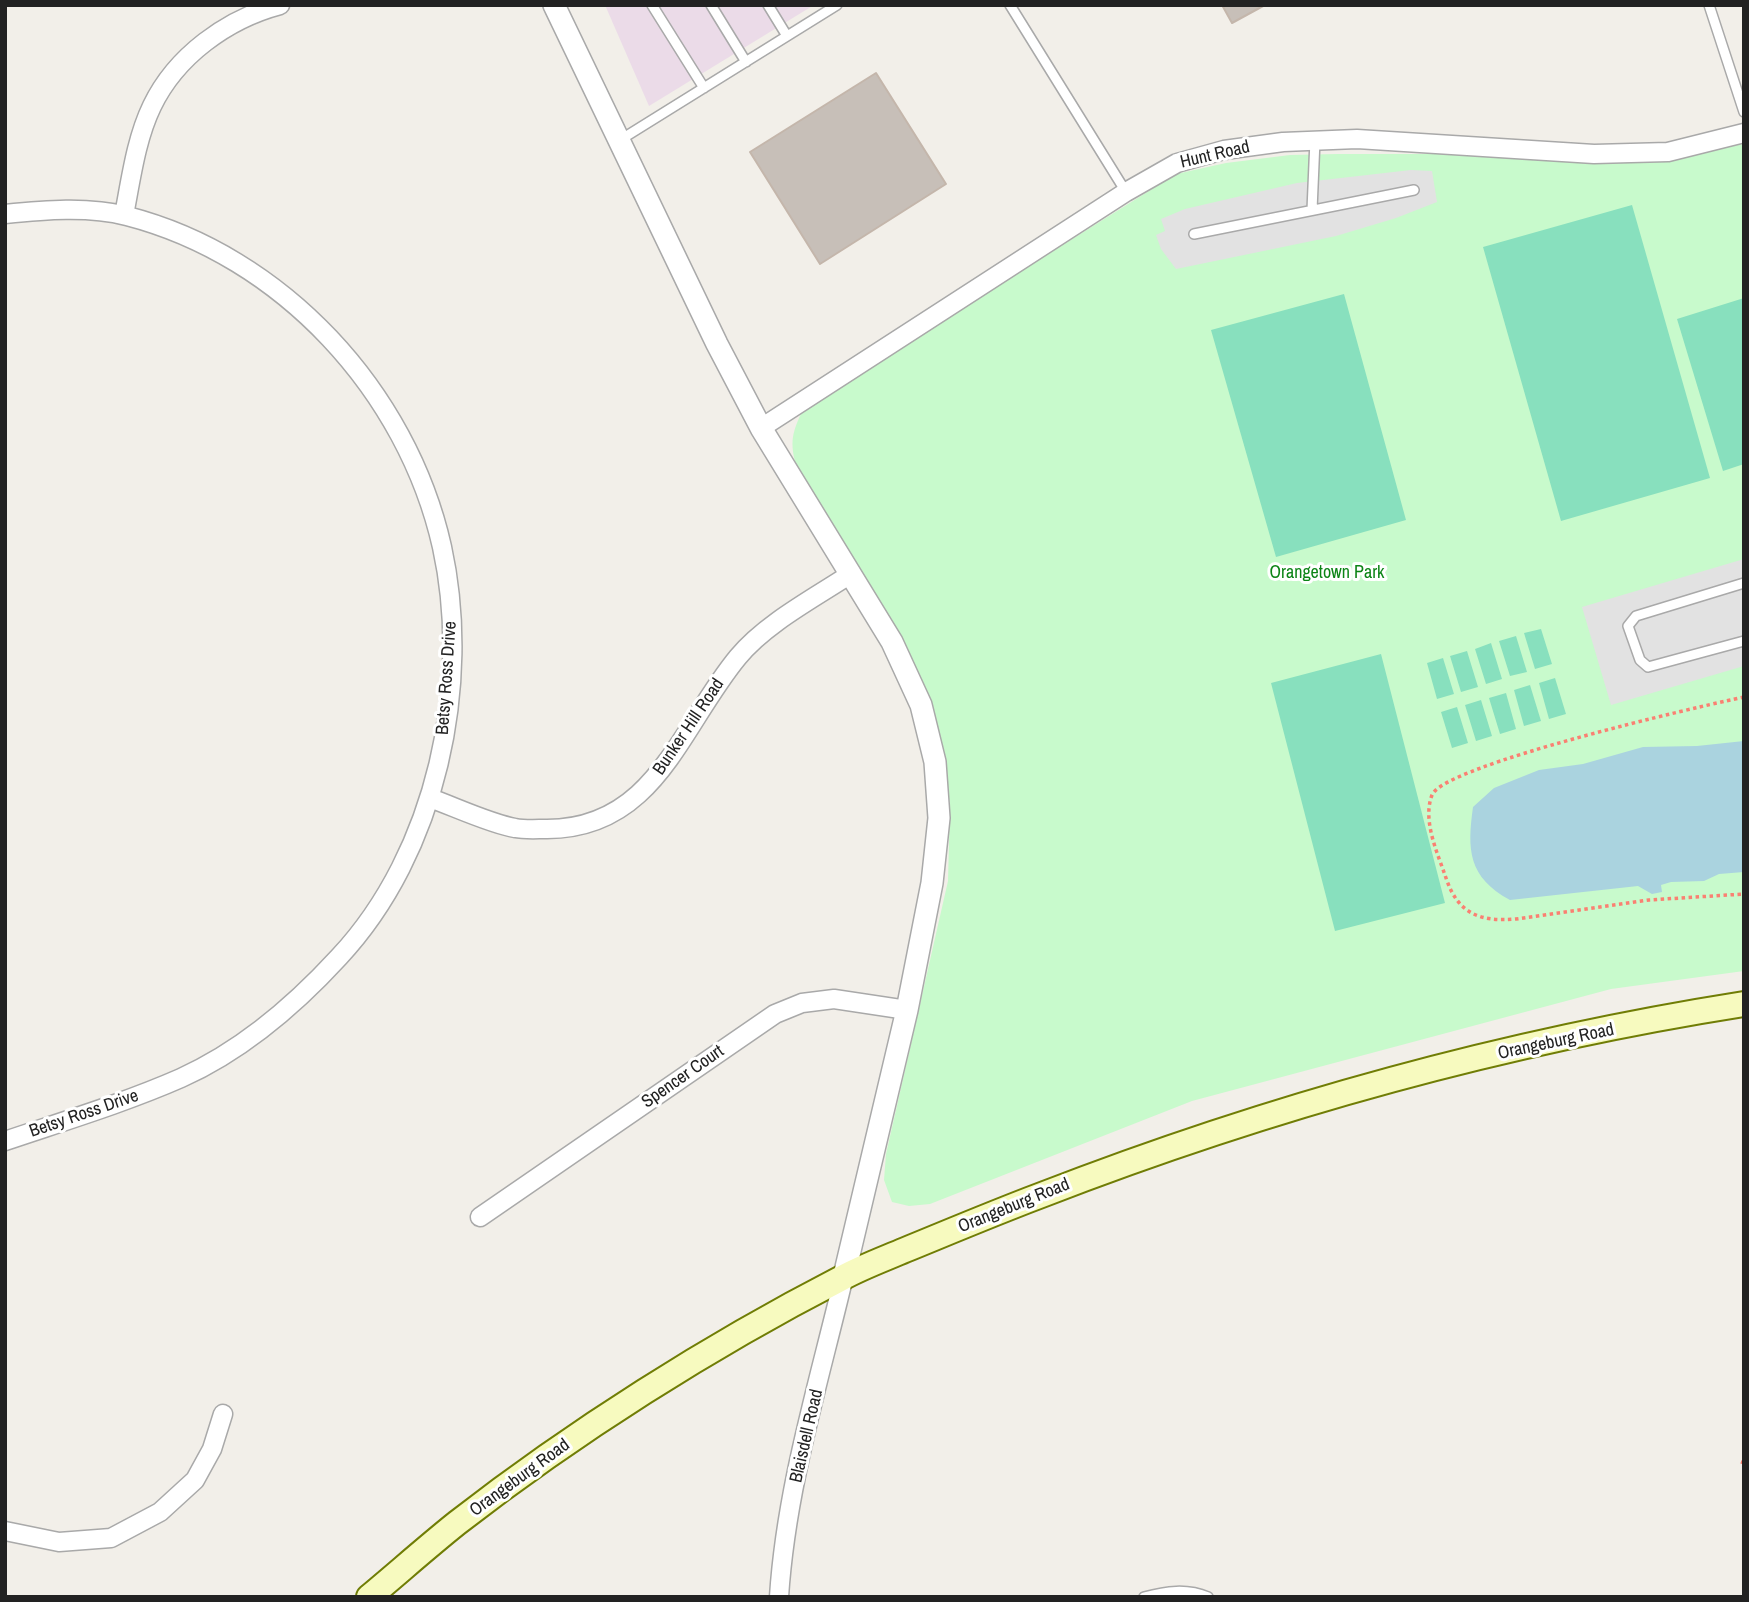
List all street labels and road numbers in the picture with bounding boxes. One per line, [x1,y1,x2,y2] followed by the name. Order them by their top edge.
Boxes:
[1178,137,1252,173] street label: Hunt Road
[432,620,462,736] street label: Betsy Ross Drive
[649,675,729,779] street label: Bunker Hill Road
[1496,1019,1616,1065] street label: Orangeburg Road
[638,1041,728,1113] street label: Spencer Court
[27,1085,141,1143] street label: Betsy Ross Drive
[955,1174,1073,1238] street label: Orangeburg Road
[786,1387,828,1485] street label: Blaisdell Road
[466,1435,574,1521] street label: Orangeburg Road

